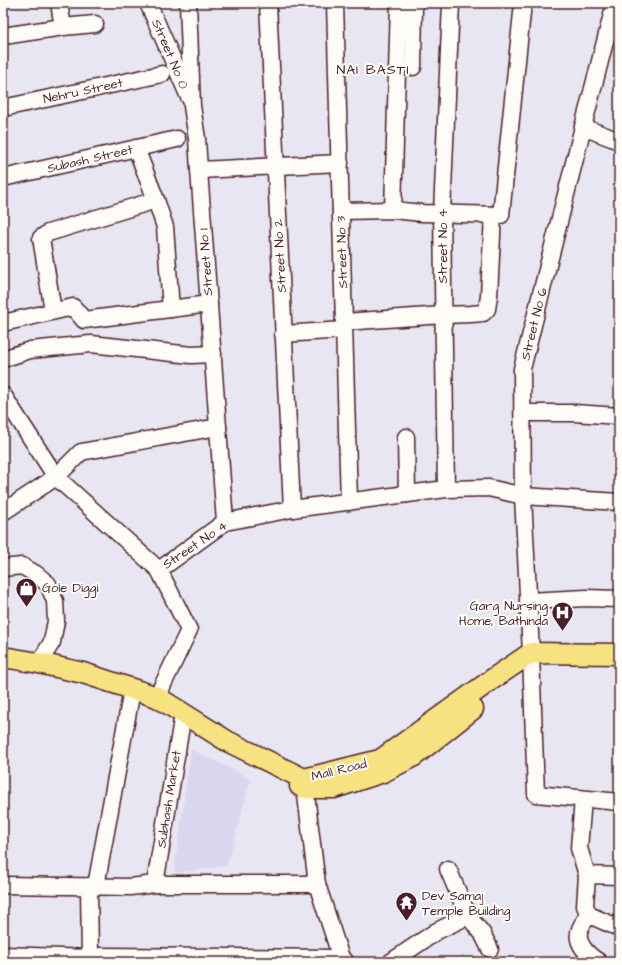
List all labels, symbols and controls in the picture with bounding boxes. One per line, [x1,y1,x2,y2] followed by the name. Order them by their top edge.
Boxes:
[147,16,193,92] street label: Street No 0
[336,60,410,80] district label: NAI BASTI
[42,74,125,108] street label: Nehru Street
[46,140,135,178] street label: Subash Street
[434,208,452,283] street label: Street No 4
[332,215,352,289] street label: Street No 3
[269,218,291,293] street label: Street No 2
[195,227,217,296] street label: Street No 1
[516,286,552,362] street label: Street No 6
[159,517,231,573] street label: Street No 4
[14,575,40,608] shop icon: Gole Diggi
[42,579,98,598] place label: Gole Diggi
[459,597,548,630] place label: Garg Nursing Home, Bathinda
[550,600,576,633] hospital icon: Garg Nursing Home, Bathinda
[152,748,186,849] street label: Subhash Market
[309,754,369,786] street label: Mall Road
[422,887,511,921] place label: Dev Samaj Temple Building
[394,890,420,923] temple icon: Dev Samaj Temple Building

